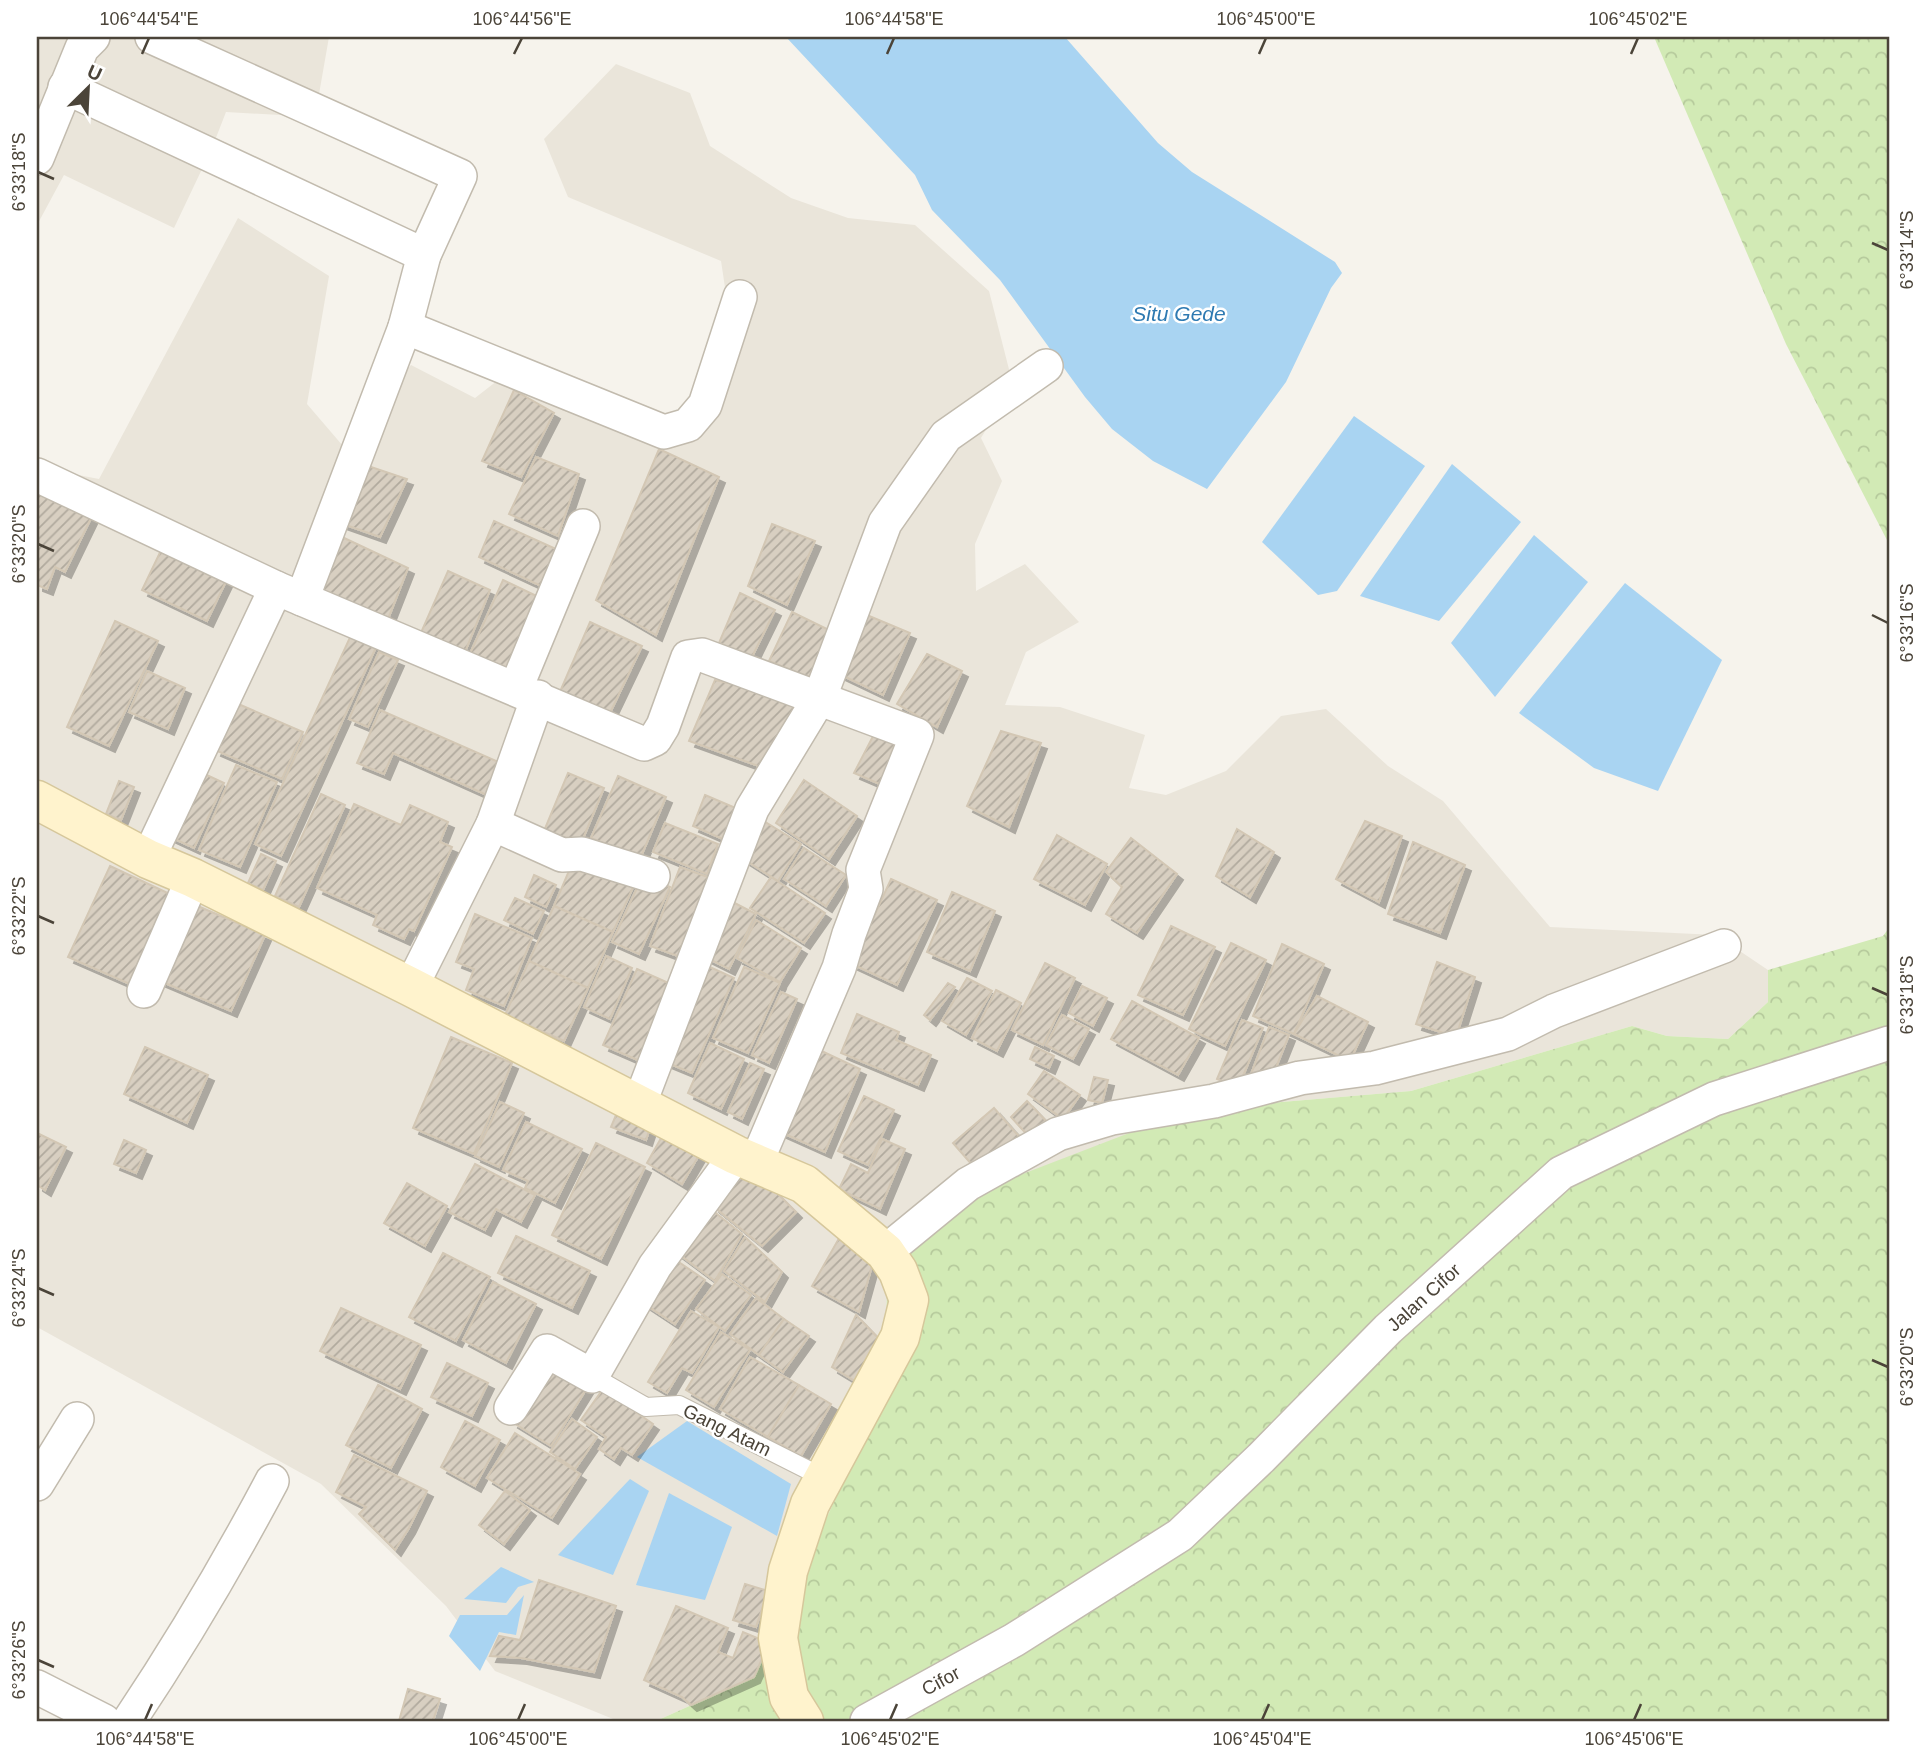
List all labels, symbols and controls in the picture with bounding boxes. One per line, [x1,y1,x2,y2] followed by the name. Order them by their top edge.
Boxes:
[99,9,199,29] text: 106°44'54"E
[472,9,572,29] text: 106°44'56"E
[844,9,944,29] text: 106°44'58"E
[1216,9,1316,29] text: 106°45'00"E
[1588,9,1688,29] text: 106°45'02"E
[52,52,122,122] north arrow
[84,61,105,85] text: U
[9,132,29,212] text: 6°33'18"S
[1897,210,1917,290] text: 6°33'14"S
[1132,302,1226,325] water label: Situ Gede
[9,504,29,584] text: 6°33'20"S
[1897,583,1917,663] text: 6°33'16"S
[9,876,29,956] text: 6°33'22"S
[1897,955,1917,1035] text: 6°33'18"S
[9,1248,29,1328] text: 6°33'24"S
[1383,1258,1465,1335] street label: Jalan Cifor
[1897,1327,1917,1407] text: 6°33'20"S
[680,1400,774,1460] street label: Gang Atam
[9,1620,29,1700] text: 6°33'26"S
[918,1661,964,1699] street label: Cifor
[95,1729,195,1749] text: 106°44'58"E
[468,1729,568,1749] text: 106°45'00"E
[840,1729,940,1749] text: 106°45'02"E
[1212,1729,1312,1749] text: 106°45'04"E
[1584,1729,1684,1749] text: 106°45'06"E

